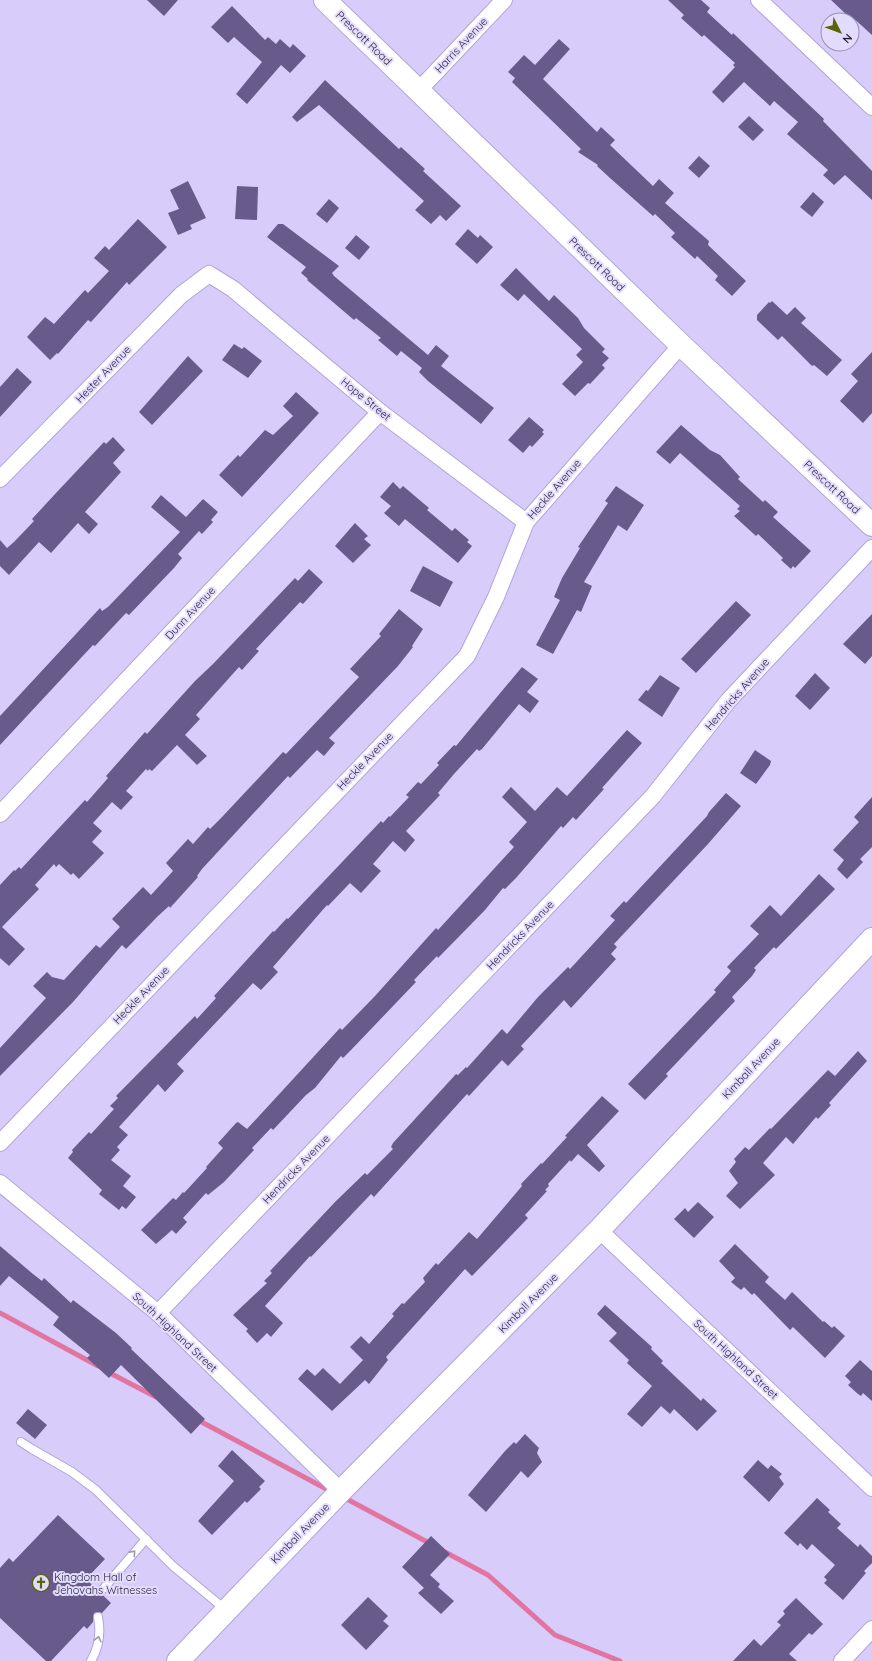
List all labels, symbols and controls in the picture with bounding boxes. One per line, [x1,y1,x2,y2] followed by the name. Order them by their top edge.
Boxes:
[333,8,395,68] street label: Prescott Road
[820,12,860,52] north arrow
[432,14,490,76] street label: Harris Avenue
[840,31,855,46] text: N
[566,234,628,294] street label: Prescott Road
[72,343,134,405] street label: Hester Avenue
[338,375,394,424] street label: Hope Street
[524,456,584,522] street label: Heckle Avenue
[801,457,863,517] street label: Prescott Road
[162,584,218,642] street label: Dunn Avenue
[702,655,772,733] street label: Hendricks Avenue
[334,729,396,793] street label: Heckle Avenue
[483,897,557,973] street label: Hendricks Avenue
[110,963,172,1027] street label: Heckle Avenue
[719,1034,783,1102] street label: Kimball Avenue
[259,1131,333,1207] street label: Hendricks Avenue
[495,1270,561,1336] street label: Kimball Avenue
[130,1289,220,1375] street label: South Highland Street
[691,1316,781,1402] street label: South Highland Street
[268,1500,332,1566] street label: Kimball Avenue
[129,1550,136,1558] one-way arrow
[54,1570,157,1597] place label: Kingdom Hall of Jehovahs Witnesses
[31,1573,51,1593] church icon: Kingdom Hall of Jehovahs Witnesses
[94,1636,102,1643] one-way arrow

